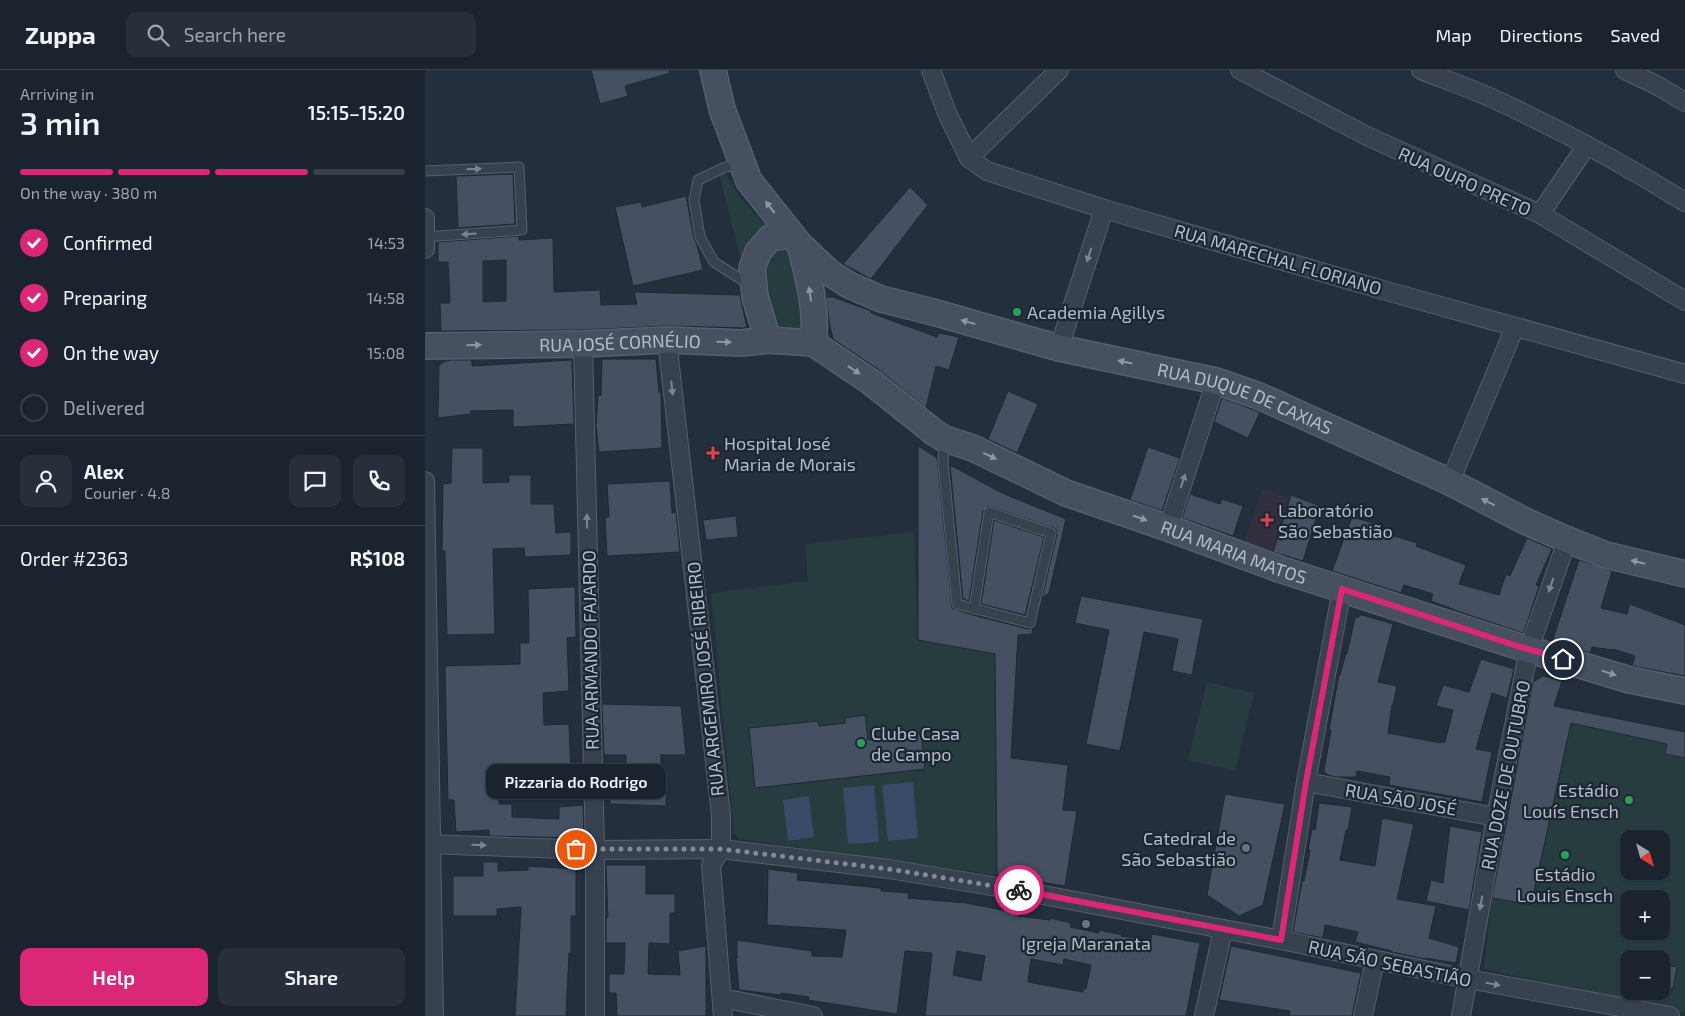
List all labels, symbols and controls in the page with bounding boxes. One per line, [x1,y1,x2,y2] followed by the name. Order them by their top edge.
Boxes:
[126,12,476,57] search box
[25,20,96,49] text: Zuppa
[144,21,172,49] icon: search
[184,23,286,46] text: Search here
[1435,24,1472,46] text: Map
[1500,24,1583,46] text: Directions
[1611,24,1660,46] text: Saved
[20,84,94,103] text: Arriving in
[308,101,405,124] text: 15:15–15:20
[20,103,101,141] text: 3 min
[1395,142,1535,220] street label: RUA OURO PRETO
[466,165,482,173] one-way arrow
[20,183,157,202] text: On the way · 380 m
[764,201,775,214] one-way arrow
[1172,219,1384,299] street label: RUA MARECHAL FLORIANO
[20,229,48,257] icon: check
[460,230,476,238] one-way arrow
[63,231,153,254] text: Confirmed
[368,233,405,252] text: 14:53
[1085,248,1093,263] one-way arrow
[20,284,48,312] icon: check
[63,286,147,309] text: Preparing
[806,286,814,302] one-way arrow
[367,288,405,307] text: 14:58
[1027,301,1165,323] place label: Academia Agillys
[1011,306,1023,318] marker: Academia Agillys
[960,317,975,325] one-way arrow
[539,329,701,356] street label: RUA JOSÉ CORNÉLIO
[716,338,732,346] one-way arrow
[20,339,48,367] icon: check
[63,341,159,364] text: On the way
[466,341,482,349] one-way arrow
[367,343,405,362] text: 15:08
[1118,358,1133,366] one-way arrow
[1155,358,1336,439] street label: RUA DUQUE DE CAXIAS
[847,365,860,375] one-way arrow
[668,380,676,396] one-way arrow
[63,396,145,419] text: Delivered
[724,432,856,475] place label: Hospital José Maria de Morais
[706,446,720,460] marker: Hospital José Maria de Morais
[983,452,997,460] one-way arrow
[20,455,72,507] button: person
[289,455,341,507] button: chat
[353,455,405,507] button: phone
[84,460,124,483] text: Alex
[1180,474,1187,489] one-way arrow
[84,483,171,502] text: Courier · 4.8
[1480,498,1495,506] one-way arrow
[1278,499,1393,542] place label: Laboratório São Sebastião
[583,513,591,529] one-way arrow
[1260,513,1274,527] marker: Laboratório São Sebastião
[1132,515,1147,522] one-way arrow
[1158,515,1310,588] street label: RUA MARIA MATOS
[20,547,128,570] text: Order #2363
[350,547,405,570] text: R$108
[577,550,603,750] street label: RUA ARMANDO FAJARDO
[1630,558,1645,566] one-way arrow
[682,561,728,797] street label: RUA ARGEMIRO JOSÉ RIBEIRO
[1547,578,1555,593] one-way arrow
[1542,638,1584,680] pin
[1549,645,1577,673] icon: home
[1602,670,1617,678] one-way arrow
[1476,678,1534,872] street label: RUA DOZE DE OUTUBRO
[871,722,960,765] place label: Clube Casa de Campo
[855,737,867,749] marker: Clube Casa de Campo
[486,764,666,799] callout: Pizzaria do Rodrigo
[504,772,648,791] text: Pizzaria do Rodrigo
[1343,778,1459,820] street label: RUA SÃO JOSÉ
[1523,779,1619,822] place label: Estádio Louís Ensch
[1623,794,1635,806] marker: Estádio Louís Ensch
[1121,827,1236,870] place label: Catedral de São Sebastião
[555,828,597,870] pin
[1620,830,1670,880] north arrow
[1620,830,1670,1000] map controls
[562,835,590,863] icon: bag
[471,842,487,850] one-way arrow
[1240,842,1252,854] marker: Catedral de São Sebastião
[1559,849,1571,861] marker: Estádio Louis Ensch
[1517,863,1613,906] place label: Estádio Louis Ensch
[994,865,1044,915] courier
[1005,876,1033,904] icon: bike
[1620,890,1670,940] button: +
[1476,896,1484,912] one-way arrow
[1080,918,1092,930] marker: Igreja Maranata
[1021,932,1151,954] place label: Igreja Maranata
[1307,935,1473,991] street label: RUA SÃO SEBASTIÃO
[20,948,208,1006] button: Help
[218,948,405,1006] button: Share
[1620,950,1670,1000] button: −
[1485,980,1501,988] one-way arrow

